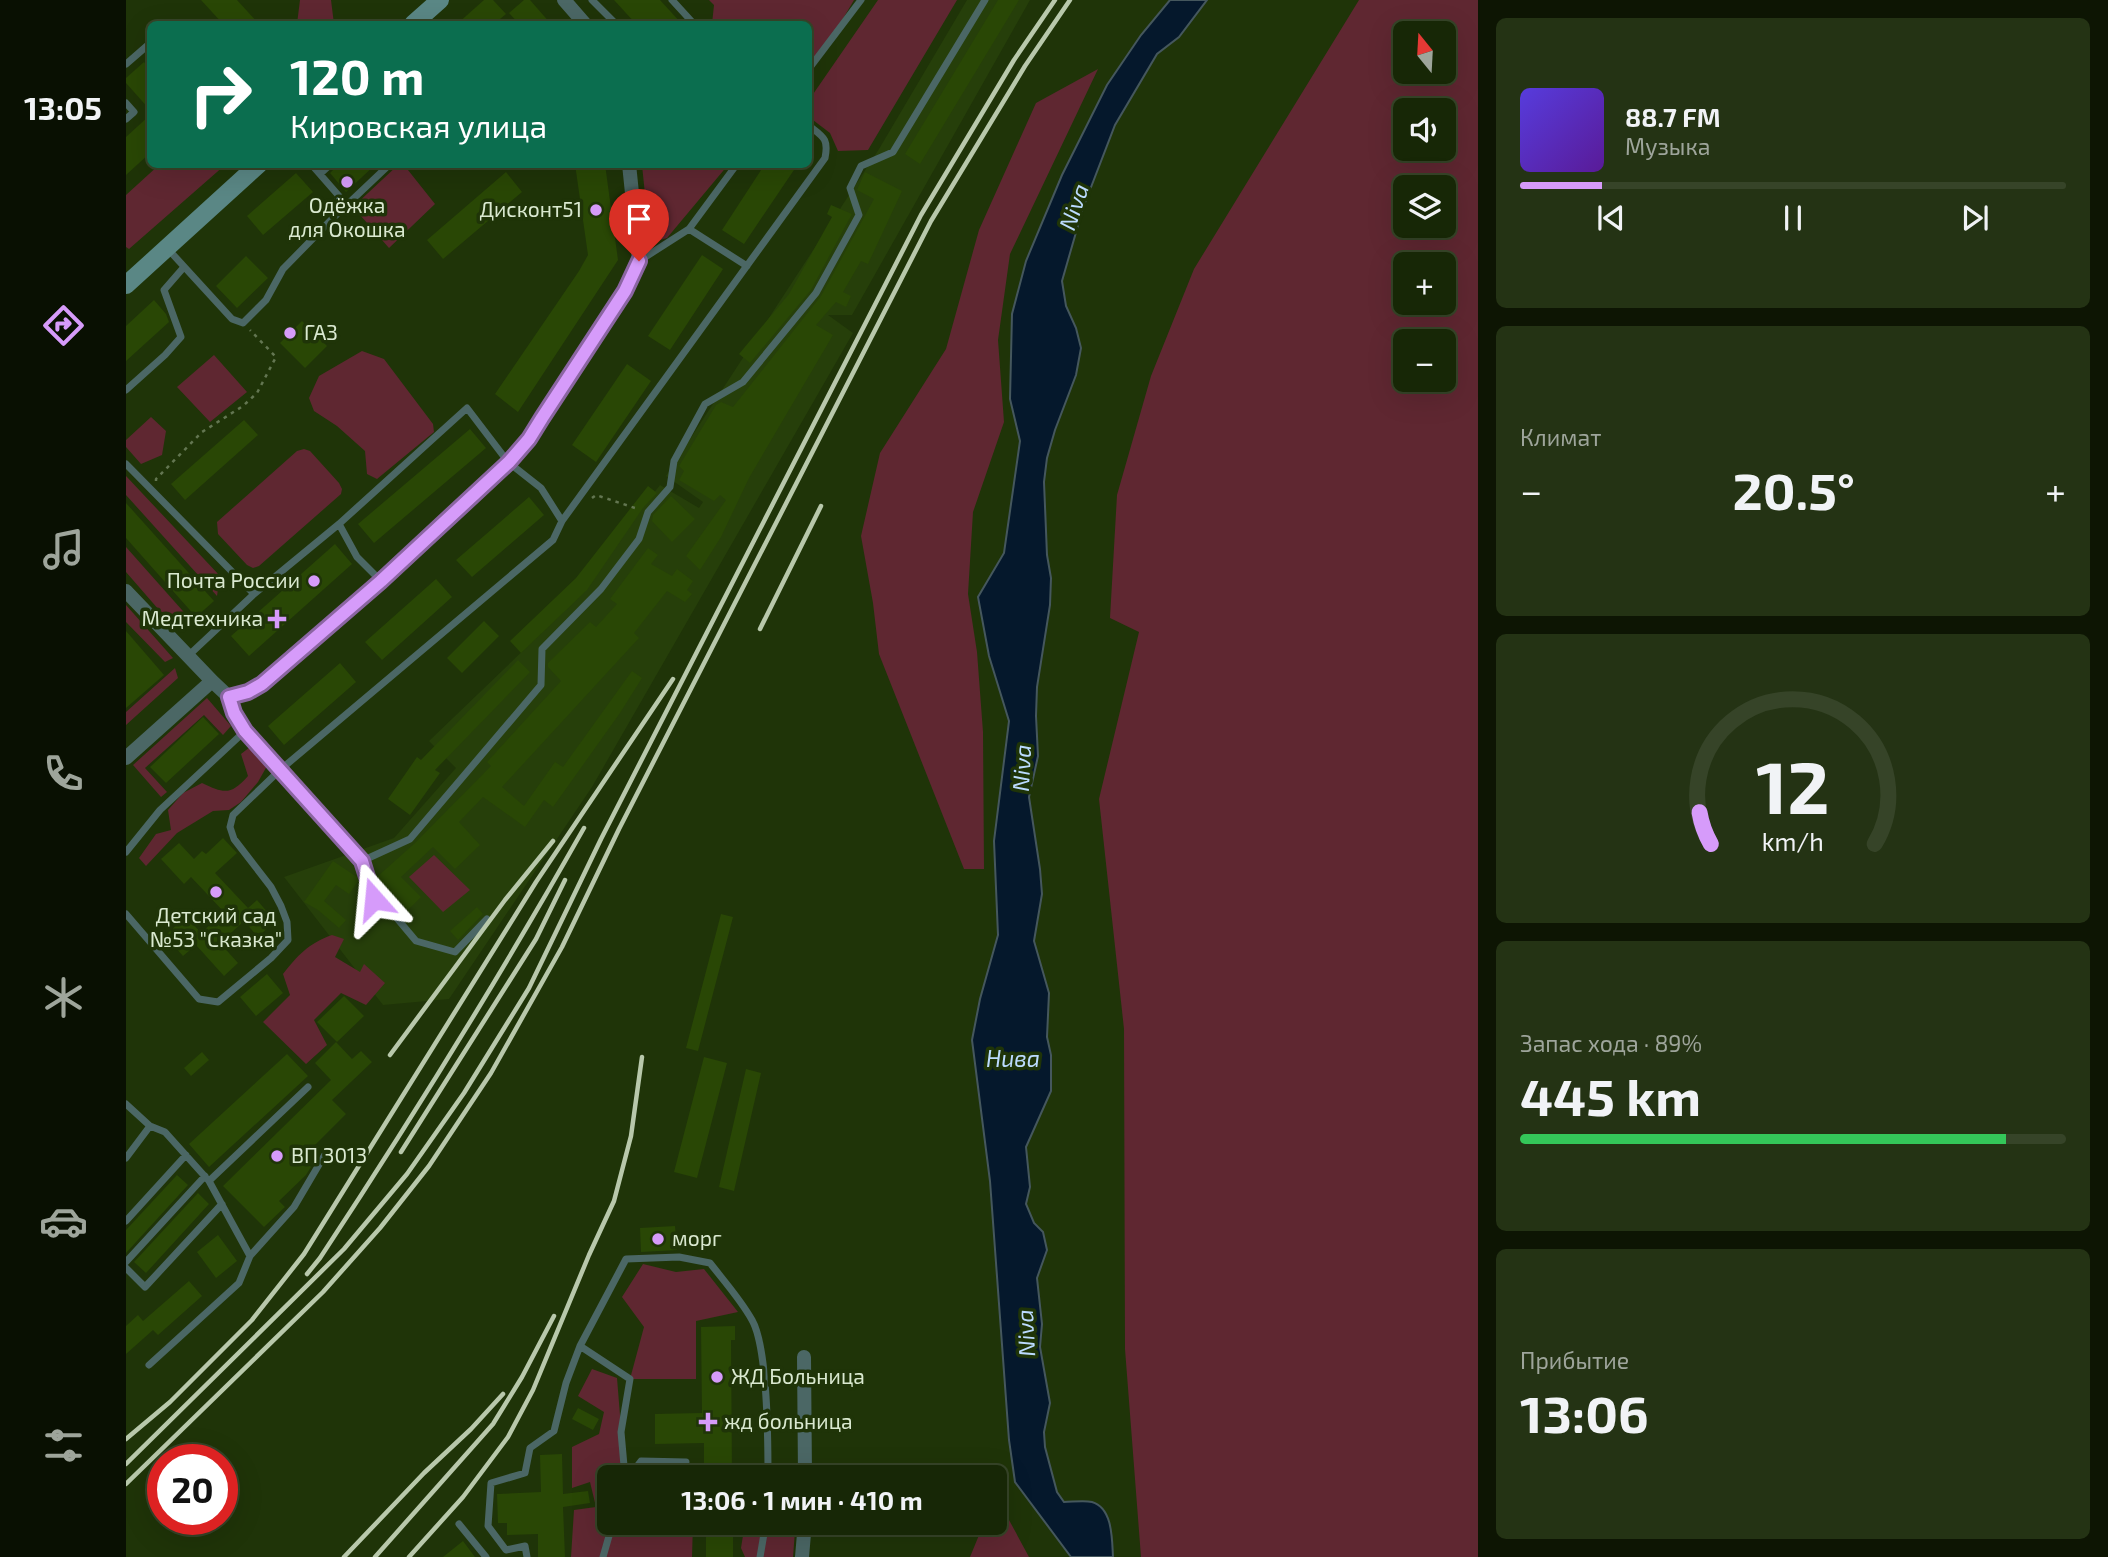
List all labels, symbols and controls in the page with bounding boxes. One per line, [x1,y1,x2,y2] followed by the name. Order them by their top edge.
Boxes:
[1393,21,1456,84] north arrow
[1393,21,1456,392] map controls
[290,46,424,105] text: 120 m
[175,49,266,140] icon: right
[24,88,102,126] text: 13:05
[1393,98,1456,161] button: sound
[1625,101,1721,132] text: 88.7 FM
[290,106,547,144] text: Кировская улица
[1625,132,1710,160] text: Музыка
[339,174,355,190] marker: Одёжка для Окошка
[1393,175,1456,238] button: layers
[1052,180,1094,234] water label: Niva
[609,189,669,261] pin
[288,192,406,241] place label: Одёжка для Окошка
[479,196,582,221] place label: Дисконт51
[1592,199,1630,237] icon: previous
[1774,199,1812,237] icon: pause
[1956,199,1994,237] icon: next
[620,200,658,238] icon: arrive
[588,202,604,218] marker: Дисконт51
[1393,252,1456,315] button: +
[39,301,88,350] icon: directions
[304,319,338,344] place label: ГАЗ
[282,325,298,341] marker: ГАЗ
[1393,329,1456,392] button: −
[1520,423,1601,451] text: Климат
[1732,458,1855,520] text: 20.5°
[1520,467,1542,513] text: −
[2045,467,2066,513] text: +
[39,525,88,574] icon: music
[167,567,300,592] place label: Почта России
[306,573,322,589] marker: Почта России
[142,605,263,630] place label: Медтехника
[269,611,285,627] marker: Медтехника
[1756,742,1830,830] text: 12
[1006,744,1036,792] water label: Niva
[39,749,88,798] icon: phone
[1762,826,1824,856] text: km/h
[337,862,411,936] position arrow
[208,884,224,900] marker: Детский сад №53 "Сказка"
[150,902,282,951] place label: Детский сад №53 "Сказка"
[39,973,88,1022] icon: climate
[1520,1029,1702,1057] text: Запас хода · 89%
[986,1044,1040,1072] water label: Нива
[1520,1064,1701,1126] text: 445 km
[291,1142,367,1167] place label: ВП 3013
[269,1148,285,1164] marker: ВП 3013
[39,1197,88,1246] icon: car
[672,1225,722,1250] place label: морг
[650,1231,666,1247] marker: морг
[1010,1309,1040,1357] water label: Niva
[1520,1346,1629,1374] text: Прибытие
[731,1363,865,1388] place label: ЖД Больница
[709,1369,725,1385] marker: ЖД Больница
[1520,1381,1649,1443] text: 13:06
[724,1408,853,1433] place label: жд больница
[698,1412,718,1432] marker: жд больница
[39,1421,88,1470] icon: filters
[147,1444,238,1535] speed limit sign: 20
[681,1484,923,1515] text: 13:06 · 1 мин · 410 m

